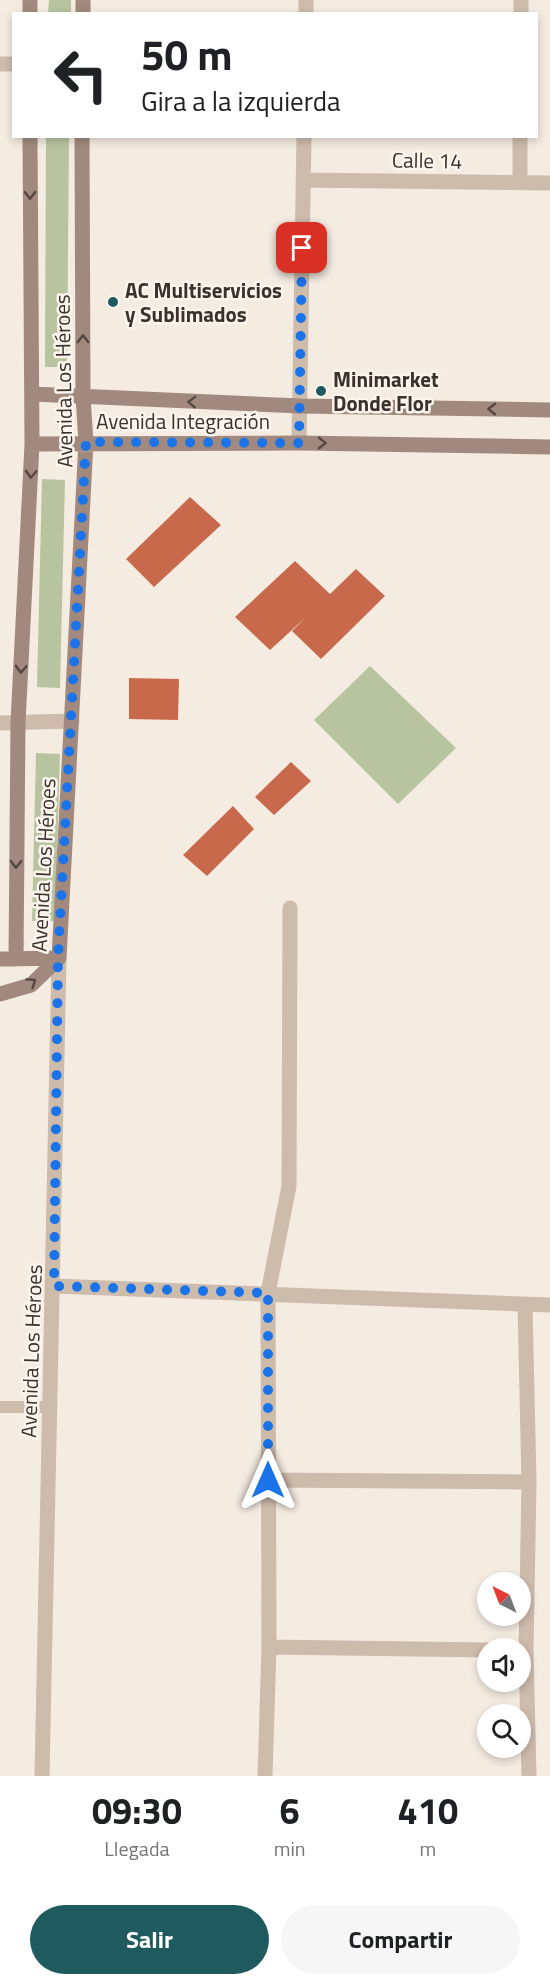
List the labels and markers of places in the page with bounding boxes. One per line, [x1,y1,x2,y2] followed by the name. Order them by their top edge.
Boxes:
[276,222,327,273] pin
[125,274,282,330] place label: AC Multiservicios y Sublimados
[106,295,120,309] marker: AC Multiservicios y Sublimados
[333,363,439,419] place label: Minimarket Donde Flor
[314,384,328,398] marker: Minimarket Donde Flor

